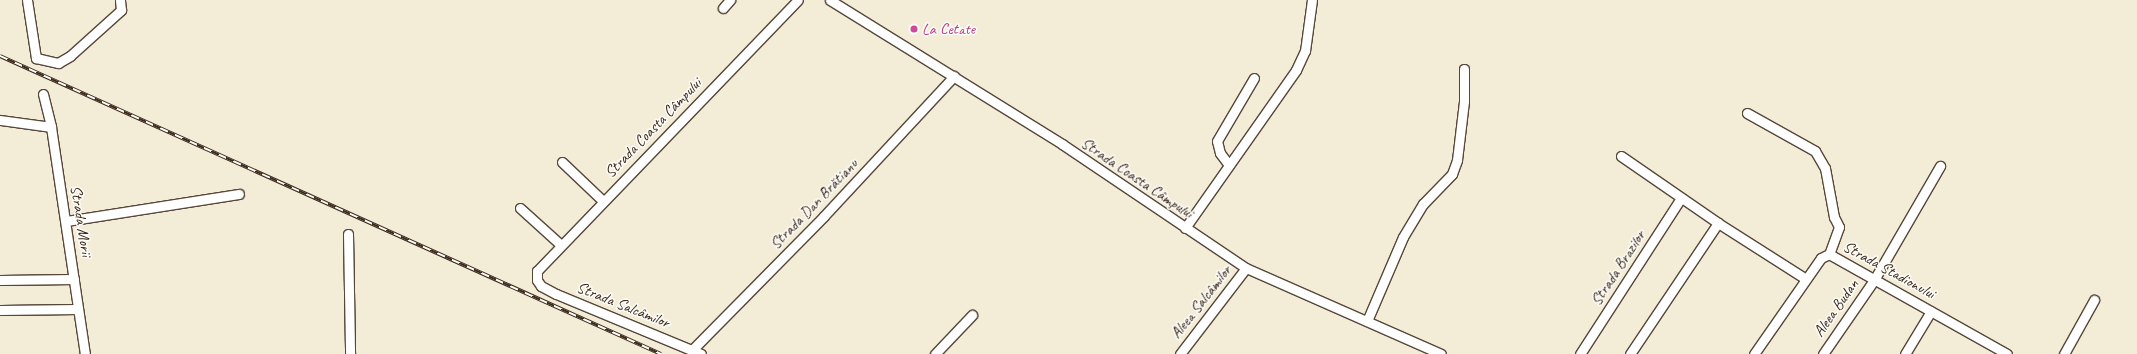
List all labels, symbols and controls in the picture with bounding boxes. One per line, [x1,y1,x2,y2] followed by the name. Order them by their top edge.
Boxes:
[922,19,975,39] place label: La Cetate
[909,24,919,34] marker: La Cetate
[601,74,705,182] street label: Strada Coasta Câmpului
[1077,134,1197,222] street label: Strada Coasta Câmpului
[766,155,862,253] street label: Strada Dan Brătianu
[66,184,96,258] street label: Strada Morii
[1587,227,1649,309] street label: Strada Brazilor
[1839,237,1939,303] street label: Strada Stadionului
[1166,262,1236,342] street label: Aleea Salcâmilor
[1809,276,1863,340] street label: Aleea Budan
[574,278,672,332] street label: Strada Salcâmilor

